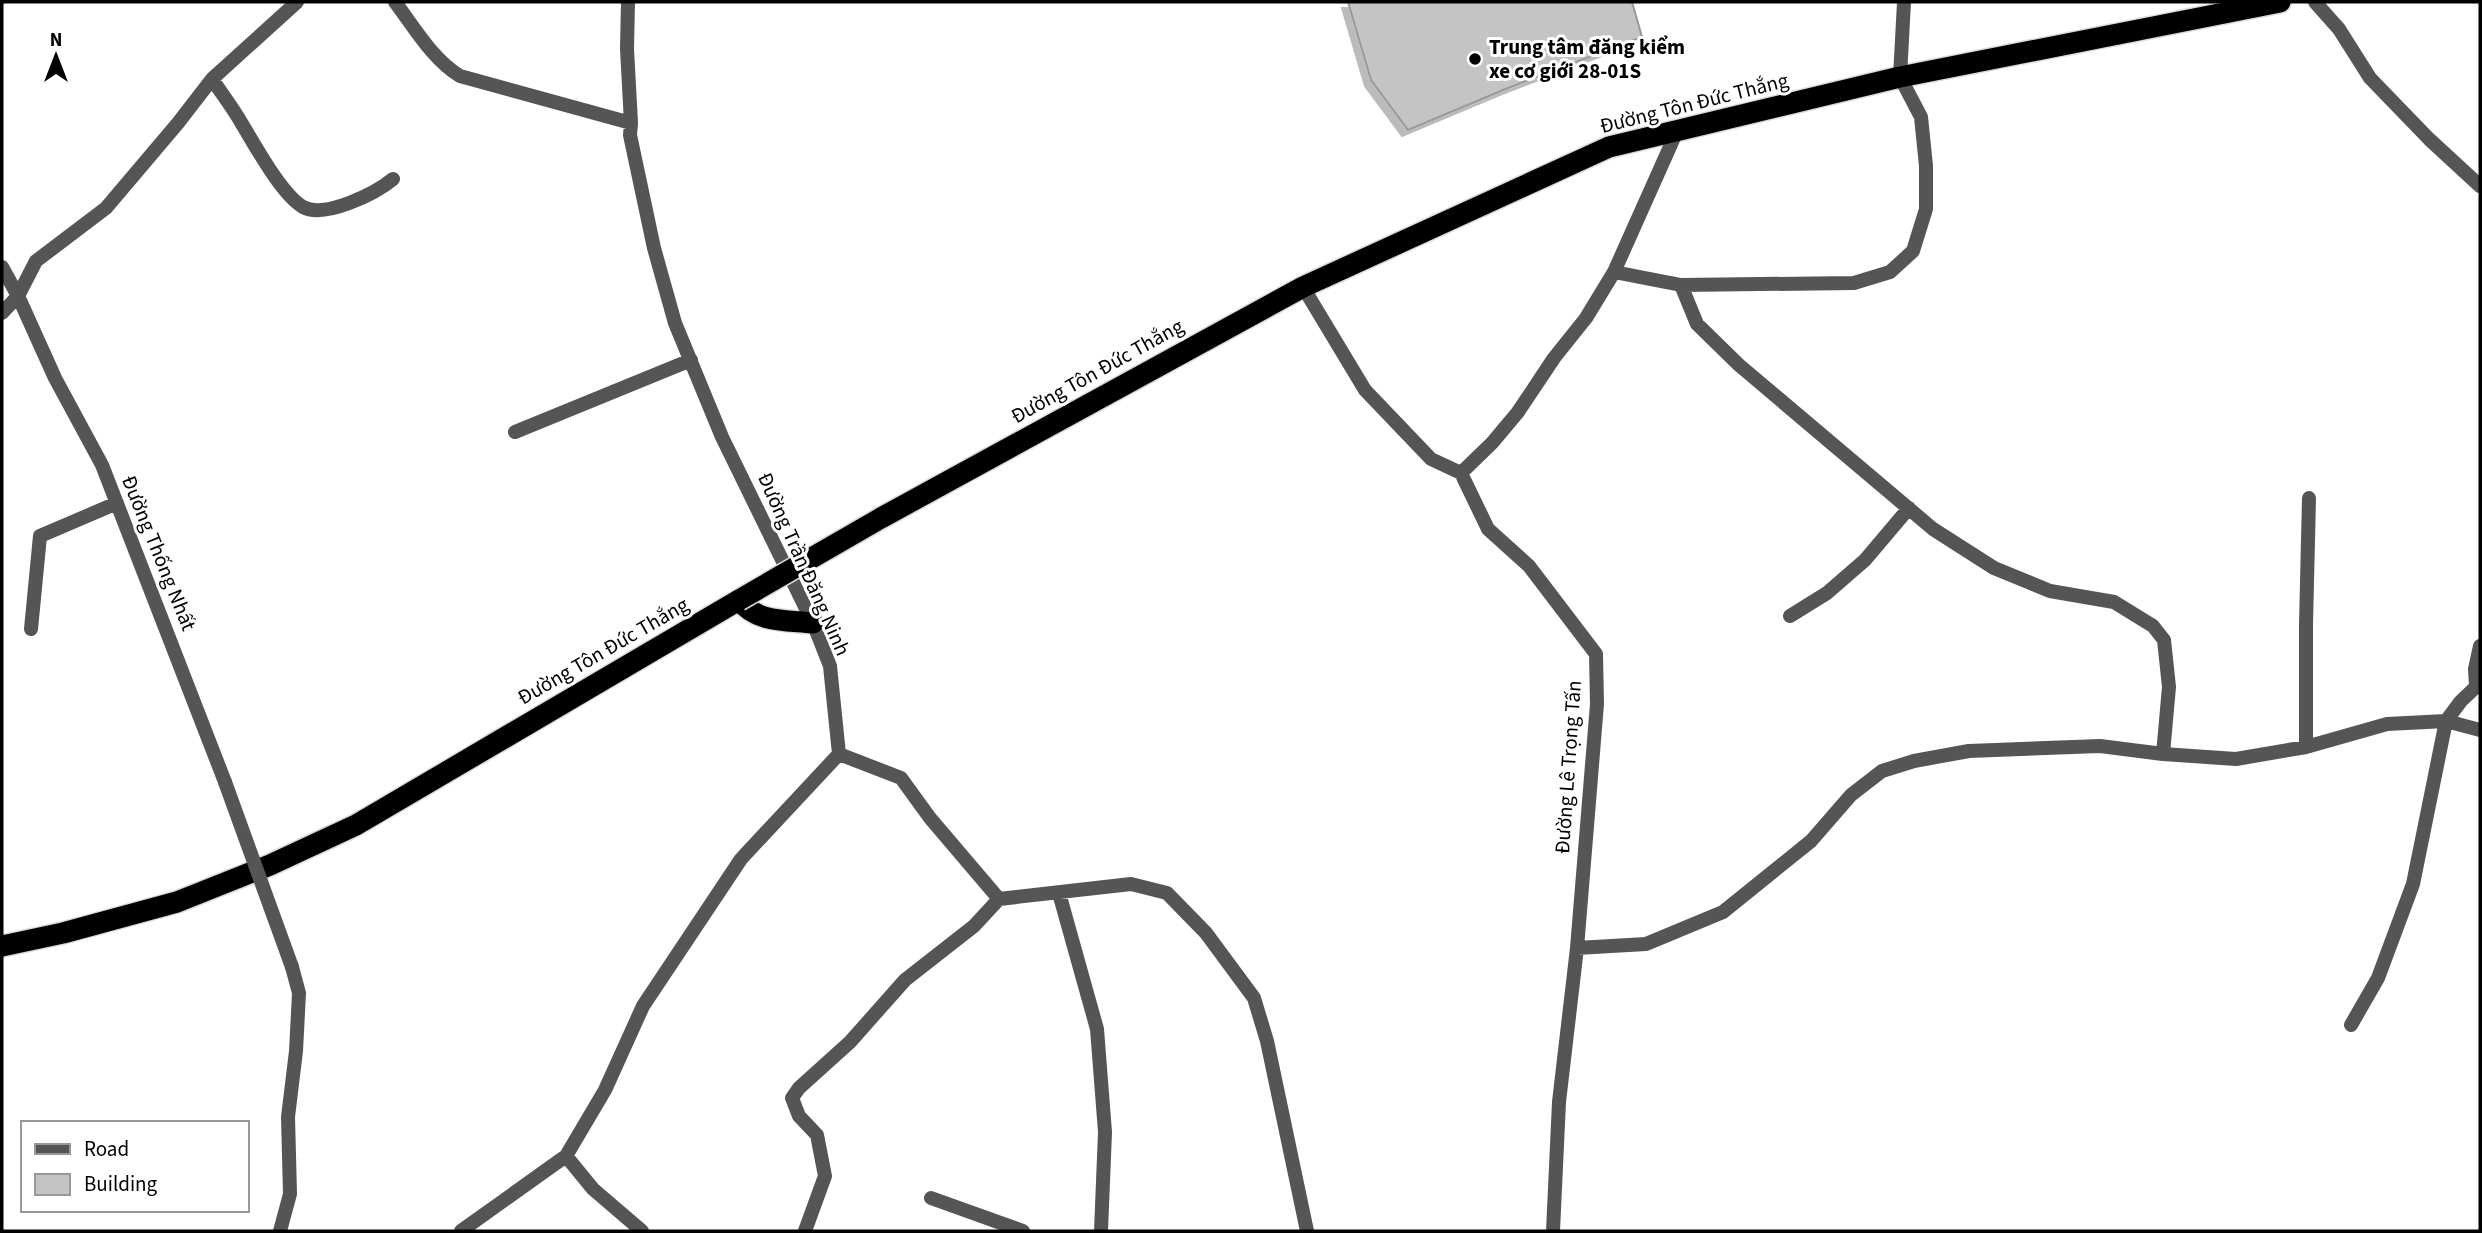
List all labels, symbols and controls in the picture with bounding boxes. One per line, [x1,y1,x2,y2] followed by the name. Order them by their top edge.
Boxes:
[21,21,91,91] north arrow
[50,27,62,54] text: N
[1489,32,1685,86] place label: Trung tâm đăng kiểm xe cơ giới 28-01S
[1467,51,1483,67] marker: Trung tâm đăng kiểm xe cơ giới 28-01S
[1597,65,1792,141] street label: Đường Tôn Đức Thắng
[1005,311,1189,431] street label: Đường Tôn Đức Thắng
[750,468,858,660] street label: Đường Trần Đăng Ninh
[114,471,204,635] street label: Đường Thống Nhất
[512,589,695,712] street label: Đường Tôn Đức Thắng
[1547,679,1589,855] street label: Đường Lê Trọng Tấn
[21,1121,248,1212] legend
[84,1134,129,1164] text: Road
[84,1169,158,1199] text: Building

